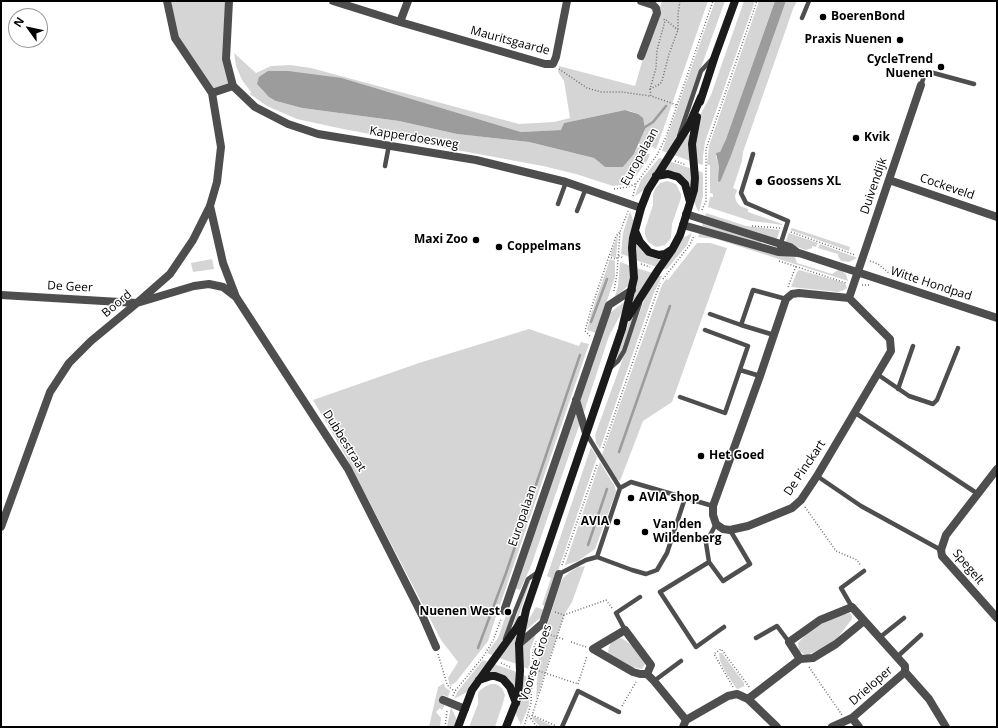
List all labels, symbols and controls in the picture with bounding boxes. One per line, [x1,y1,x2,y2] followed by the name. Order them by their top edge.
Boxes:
[8,8,48,48] north arrow
[831,10,905,24] place label: BoerenBond
[818,12,828,22] marker: BoerenBond
[10,14,27,30] text: N
[469,23,551,59] street label: Mauritsgaarde
[804,33,892,47] place label: Praxis Nuenen
[895,35,905,45] marker: Praxis Nuenen
[867,53,933,81] place label: CycleTrend Nuenen
[936,62,946,72] marker: CycleTrend Nuenen
[368,124,460,152] street label: Kapperdoesweg
[618,126,662,188] street label: Europalaan
[864,131,890,145] place label: Kvik
[851,133,861,143] marker: Kvik
[858,156,890,216] street label: Duivendijk
[918,171,976,203] street label: Cockeveld
[767,175,841,189] place label: Goossens XL
[754,177,764,187] marker: Goossens XL
[414,233,468,247] place label: Maxi Zoo
[471,235,481,245] marker: Maxi Zoo
[507,240,581,254] place label: Coppelmans
[494,242,504,252] marker: Coppelmans
[889,264,973,304] street label: Witte Hondpad
[47,279,93,295] street label: De Geer
[99,287,135,321] street label: Boord
[319,408,369,474] street label: Dubbestraat
[781,437,829,499] street label: De Pinckart
[709,449,764,463] place label: Het Goed
[696,451,706,461] marker: Het Goed
[506,483,540,549] street label: Europalaan
[639,491,699,505] place label: AVIA shop
[626,493,636,503] marker: AVIA shop
[581,515,609,529] place label: AVIA
[612,517,622,527] marker: AVIA
[653,518,721,546] place label: Van den Wildenberg
[640,527,650,537] marker: Van den Wildenberg
[949,547,987,587] street label: Spegelt
[419,605,500,619] place label: Nuenen West
[503,607,513,617] marker: Nuenen West
[517,623,555,703] street label: Voorste Groes
[846,663,896,709] street label: Drieloper

